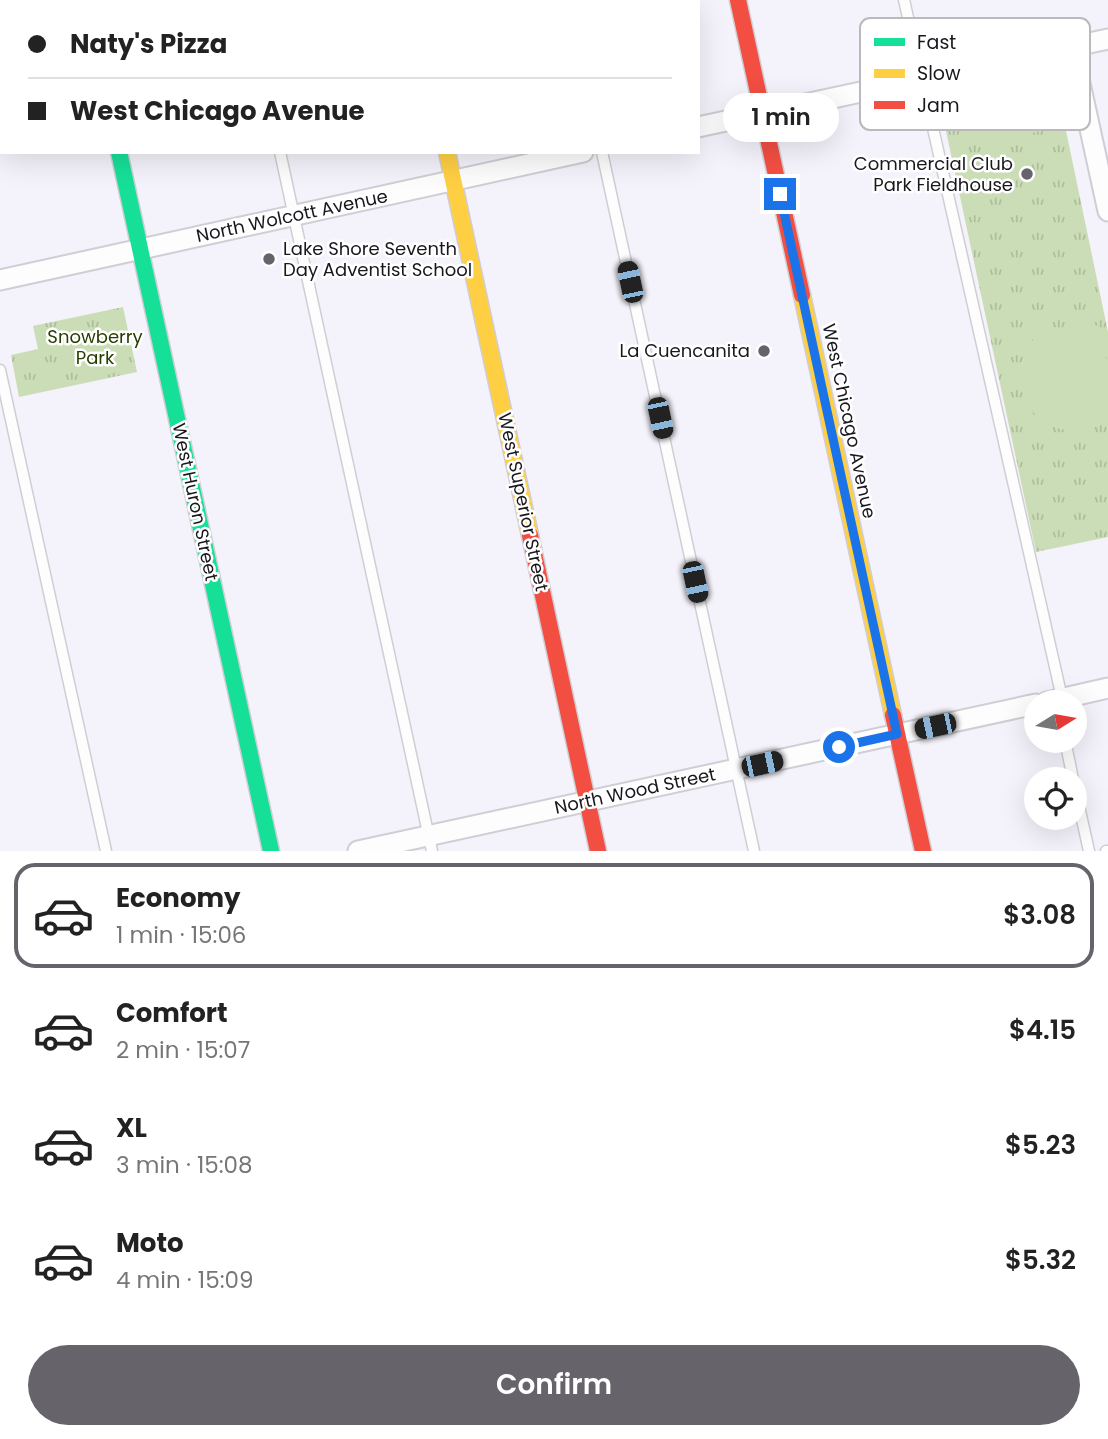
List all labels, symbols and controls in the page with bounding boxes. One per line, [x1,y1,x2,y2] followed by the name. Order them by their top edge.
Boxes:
[860,18,1090,130] legend
[70,26,227,62] text: Naty's Pizza
[917,29,956,56] text: Fast
[917,60,961,87] text: Slow
[722,92,838,142] callout: 1 min
[917,92,959,119] text: Jam
[70,93,365,129] text: West Chicago Avenue
[751,101,811,133] text: 1 min
[854,151,1013,197] place label: Commercial Club Park Fieldhouse
[1019,166,1035,182] marker: Commercial Club Park Fieldhouse
[764,178,796,210] route end
[194,183,390,248] street label: North Wolcott Avenue
[283,236,472,282] place label: Lake Shore Seventh Day Adventist School
[261,251,277,267] marker: Lake Shore Seventh Day Adventist School
[616,259,645,305] car
[817,321,882,521] street label: West Chicago Avenue
[47,324,143,370] park label: Snowberry Park
[619,338,750,363] place label: La Cuencanita
[756,343,772,359] marker: La Cuencanita
[646,395,675,441] car
[492,410,555,593] street label: West Superior Street
[167,421,224,583] street label: West Huron Street
[681,559,710,605] car
[1024,690,1087,752] north arrow
[1024,690,1087,830] map controls
[913,711,958,741] car
[823,731,855,763] route start
[740,749,785,779] car
[552,761,718,820] street label: North Wood Street
[1024,767,1087,830] button: locate
[116,880,240,916] text: Economy
[32,884,95,947] icon: car
[1003,897,1076,933] text: $3.08
[116,919,246,951] text: 1 min · 15:06
[116,995,228,1031] text: Comfort
[32,999,95,1062] icon: car
[1009,1012,1076,1048] text: $4.15
[116,1034,250,1066] text: 2 min · 15:07
[116,1110,147,1146] text: XL
[32,1114,95,1177] icon: car
[1005,1127,1076,1163] text: $5.23
[116,1149,253,1181] text: 3 min · 15:08
[116,1225,184,1261] text: Moto
[32,1229,95,1292] icon: car
[1005,1242,1076,1278] text: $5.32
[116,1264,253,1296] text: 4 min · 15:09
[28,1345,1080,1425] button: Confirm

